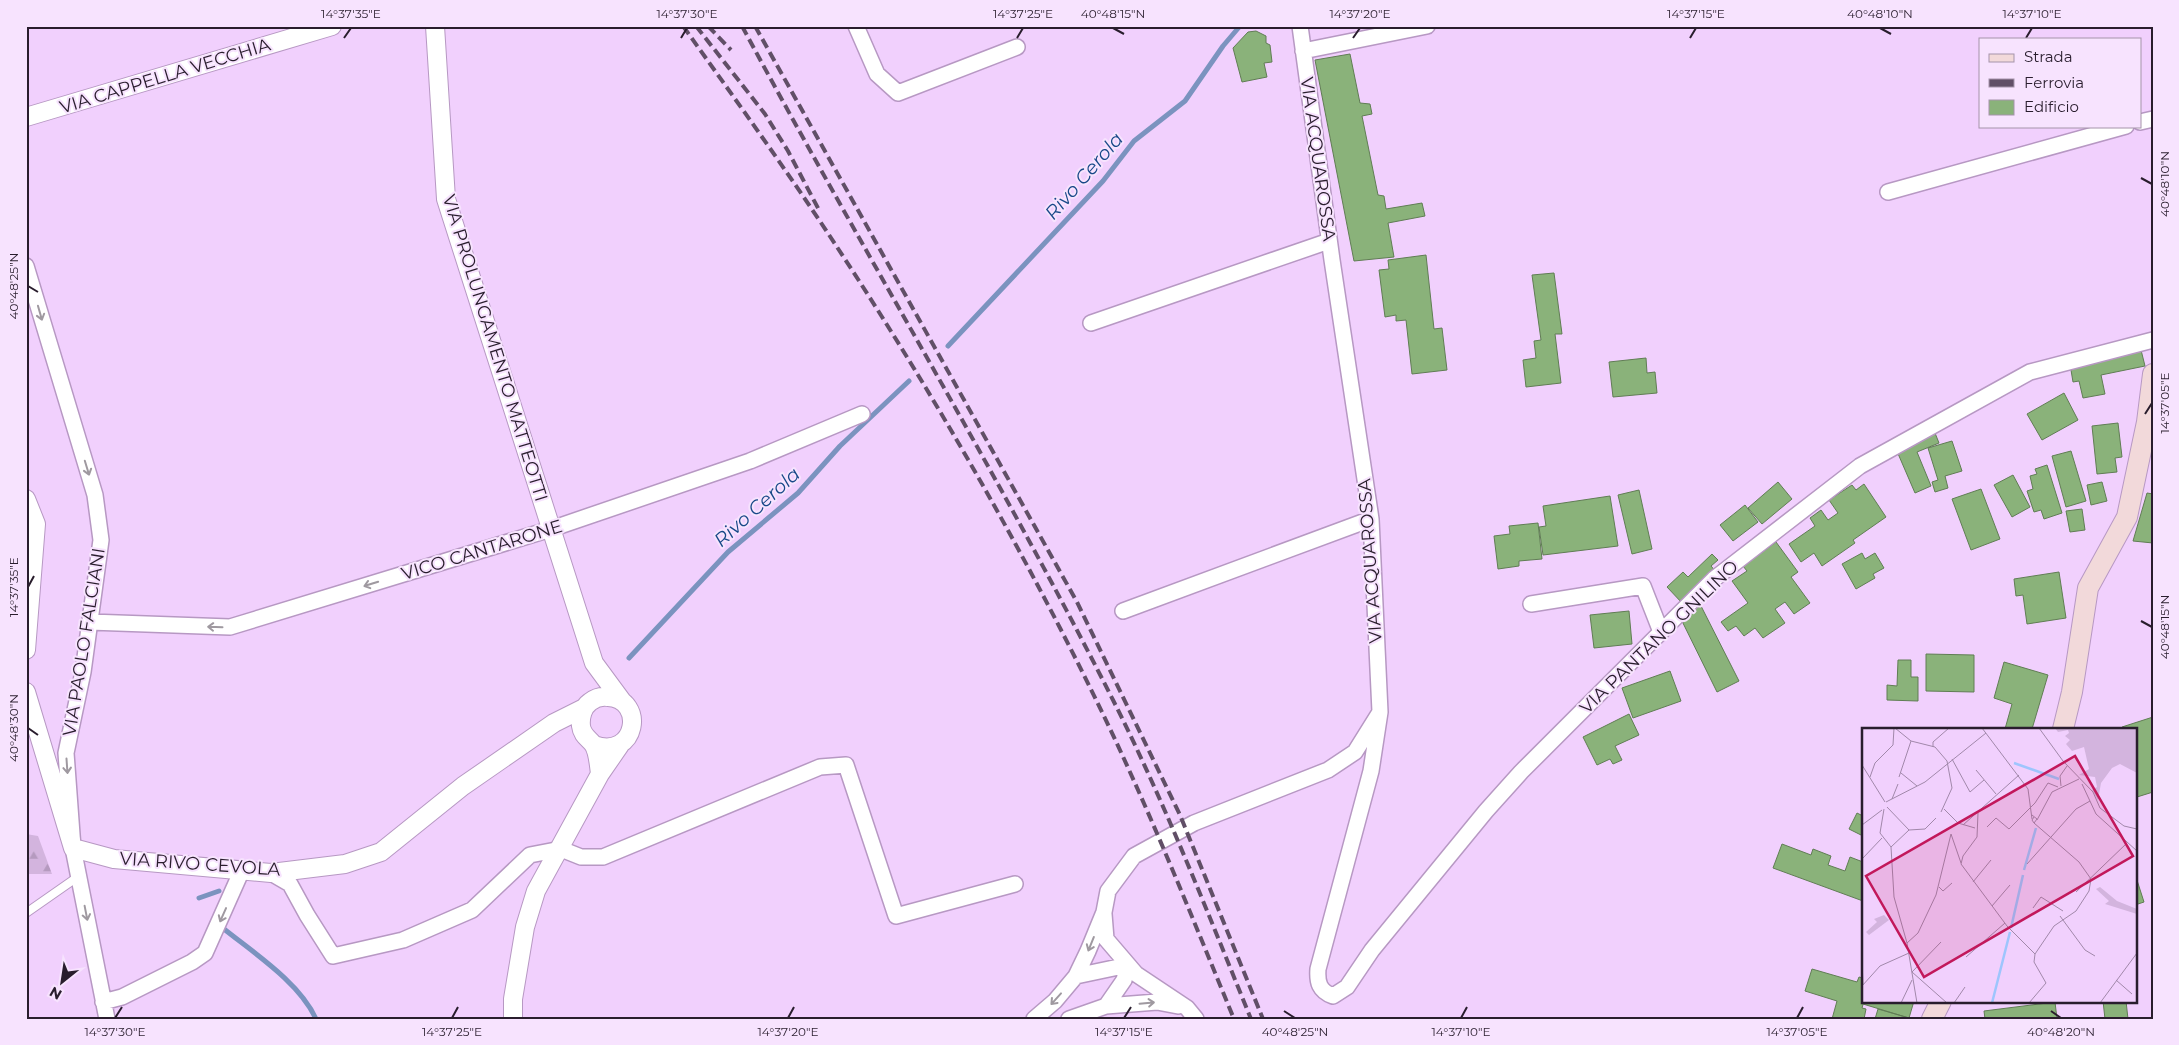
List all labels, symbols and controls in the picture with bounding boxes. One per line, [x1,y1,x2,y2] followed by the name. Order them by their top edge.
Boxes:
[321,6,381,21] text: 14°37'35"E
[656,6,718,21] text: 14°37'30"E
[993,6,1053,21] text: 14°37'25"E
[1081,6,1145,21] text: 40°48'15"N
[1329,6,1391,21] text: 14°37'20"E
[1667,6,1725,21] text: 14°37'15"E
[1847,6,1913,21] text: 40°48'10"N
[2002,6,2062,21] text: 14°37'10"E
[57,33,273,119] street label: VIA CAPPELLA VECCHIA
[1979,38,2142,128] legend
[2024,47,2073,66] text: Strada
[2024,73,2084,92] text: Ferrovia
[1296,76,1340,242] street label: VIA ACQUAROSSA
[2024,97,2079,116] text: Edificio
[1040,128,1128,224] water label: Rivo Cerola
[2157,151,2172,217] text: 40°48'10"N
[438,192,552,504] street label: VIA PROLUNGAMENTO MATTEOTTI
[6,253,21,319] text: 40°48'25"N
[35,304,45,320] one-way arrow
[2157,373,2172,433] text: 14°37'05"E
[83,460,92,476] one-way arrow
[709,462,805,552] water label: Rivo Cerola
[1353,478,1387,644] street label: VIA ACQUAROSSA
[399,515,565,585] street label: VICO CANTARONE
[58,546,110,738] street label: VIA PAOLO FALCIANI
[1575,556,1743,718] street label: VIA PANTANO GNILINO
[6,557,21,617] text: 14°37'35"E
[363,580,379,590] one-way arrow
[2157,595,2172,659] text: 40°48'15"N
[207,622,223,631] one-way arrow
[6,694,21,762] text: 40°48'30"N
[1862,728,2136,1002] inset map
[63,758,72,774] one-way arrow
[119,847,281,881] street label: VIA RIVO CEVOLA
[82,904,91,920] one-way arrow
[218,907,228,922] one-way arrow
[1086,936,1095,951] one-way arrow
[38,958,88,1008] north arrow
[46,983,65,1004] text: N
[1050,992,1062,1005] one-way arrow
[1139,998,1155,1007] one-way arrow
[84,1024,146,1039] text: 14°37'30"E
[422,1024,482,1039] text: 14°37'25"E
[757,1024,819,1039] text: 14°37'20"E
[1095,1024,1153,1039] text: 14°37'15"E
[1262,1024,1328,1039] text: 40°48'25"N
[1431,1024,1491,1039] text: 14°37'10"E
[1767,1024,1827,1039] text: 14°37'05"E
[2027,1024,2095,1039] text: 40°48'20"N

